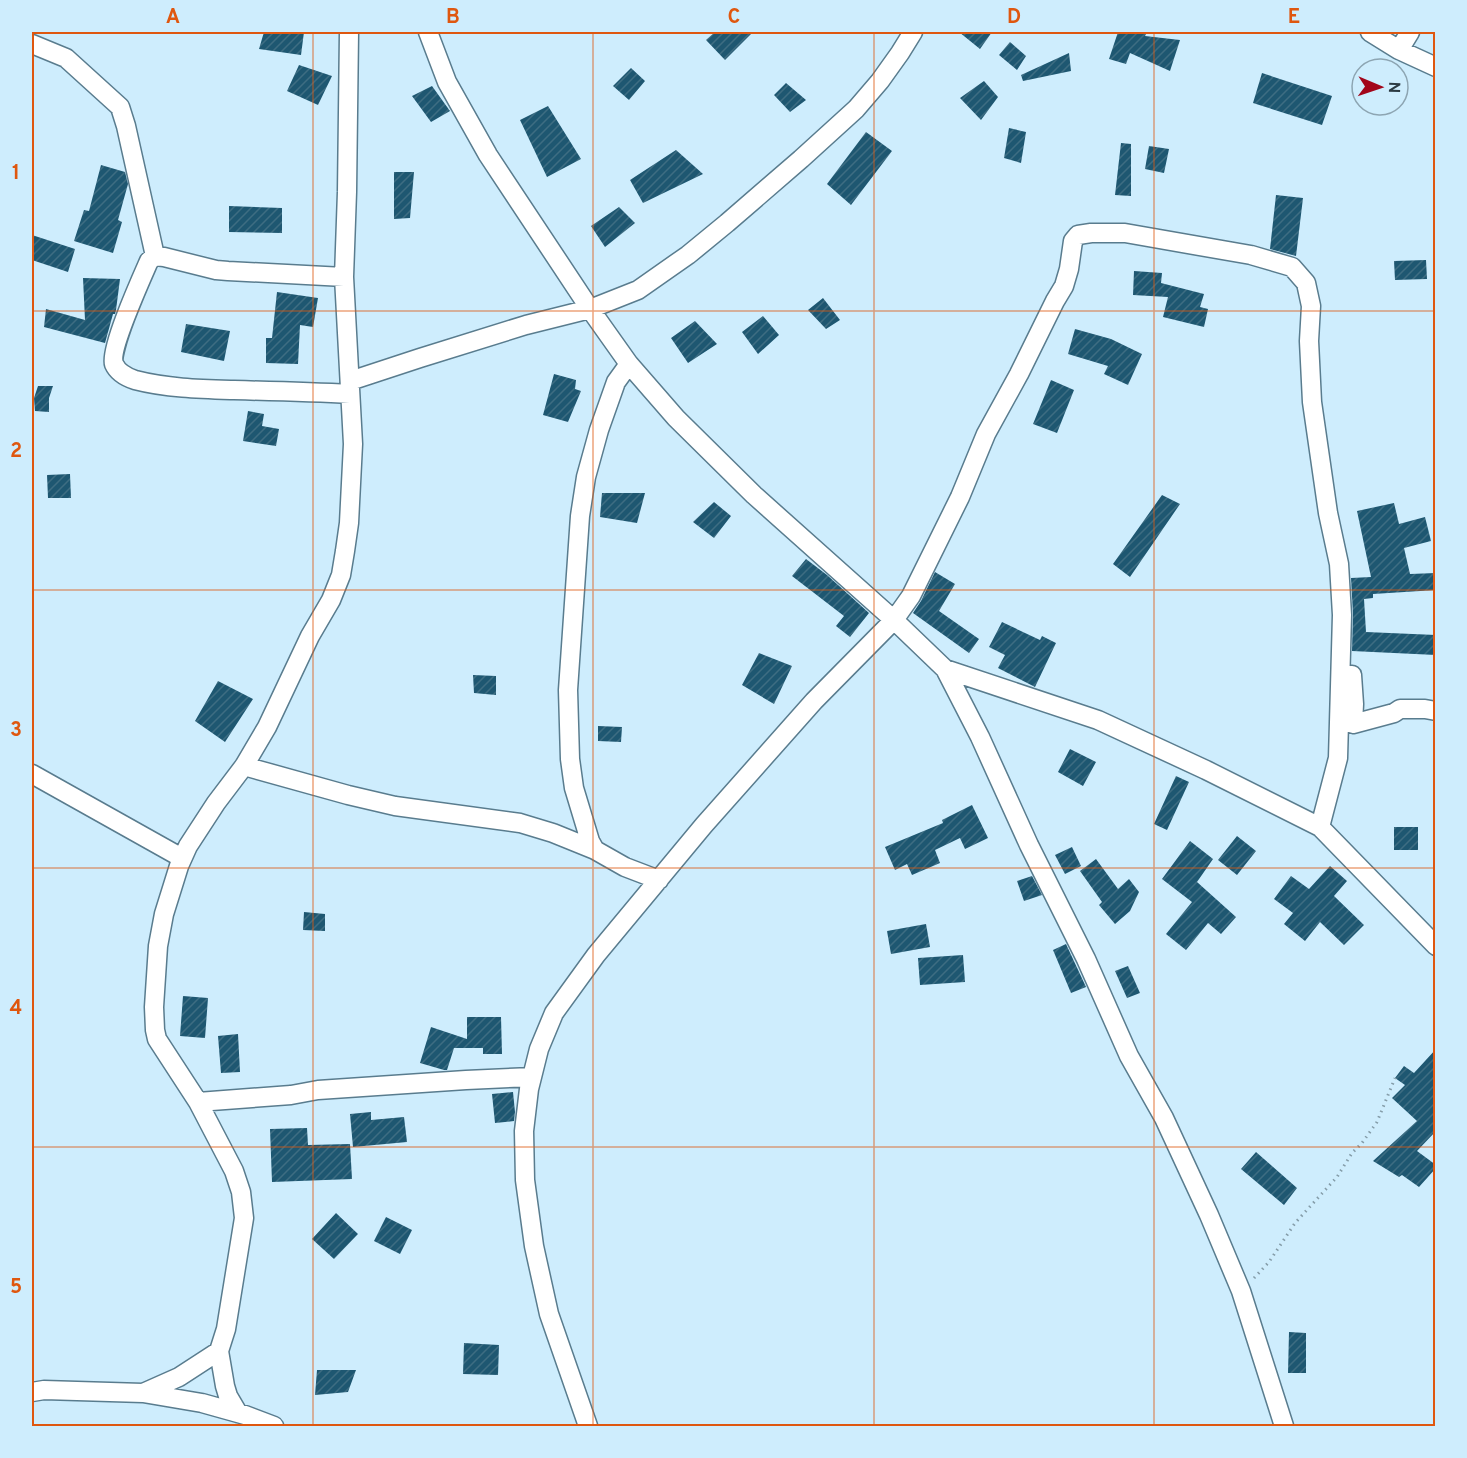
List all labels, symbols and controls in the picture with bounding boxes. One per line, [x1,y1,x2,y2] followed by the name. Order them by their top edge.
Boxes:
[166,5,180,31] text: A
[446,5,460,31] text: B
[728,5,740,31] text: C
[1007,5,1021,31] text: D
[1288,5,1300,31] text: E
[1350,57,1410,117] north arrow
[1383,81,1403,94] text: N
[12,161,20,187] text: 1
[10,439,22,465] text: 2
[10,718,22,744] text: 3
[10,996,22,1022] text: 4
[10,1275,22,1301] text: 5

